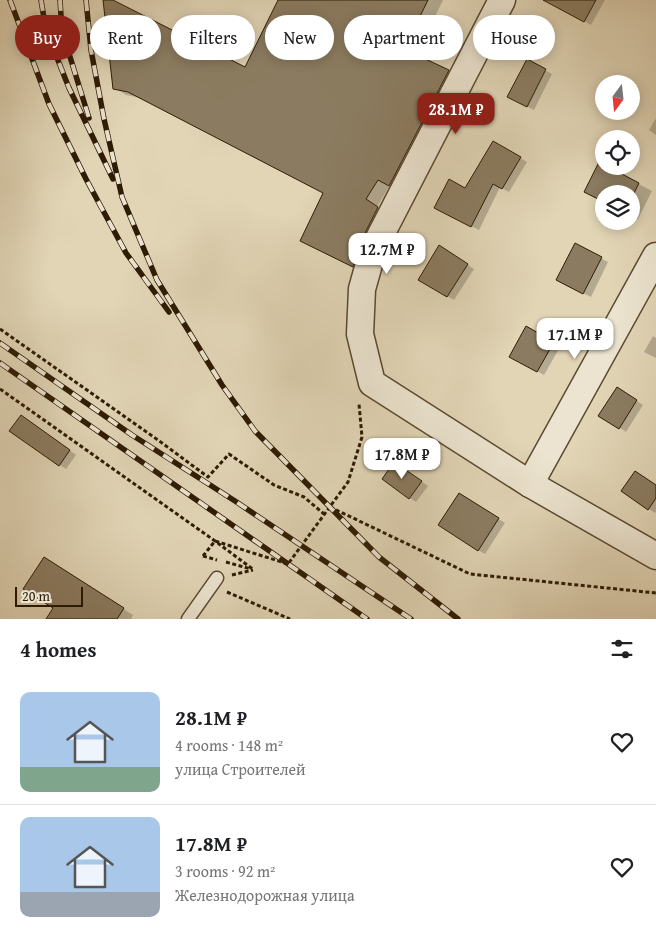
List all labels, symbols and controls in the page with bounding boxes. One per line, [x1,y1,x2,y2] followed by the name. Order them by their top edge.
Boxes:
[15,15,80,60] chip: Buy
[90,15,161,60] chip: Rent
[171,15,255,60] chip: Filters
[265,15,334,60] chip: New
[344,15,463,60] chip: Apartment
[473,15,555,60] chip: House
[595,75,640,120] north arrow
[595,75,640,230] map controls
[410,92,502,135] pin: 28.1M ₽
[429,97,483,121] text: 28.1M ₽
[595,130,640,175] button: locate
[595,185,640,230] button: layers
[341,232,433,275] pin: 12.7M ₽
[360,237,414,261] text: 12.7M ₽
[529,318,621,360] pin: 17.1M ₽
[548,322,602,346] text: 17.1M ₽
[356,438,448,480] pin: 17.8M ₽
[375,442,429,466] text: 17.8M ₽
[15,584,82,607] scale bar
[22,586,50,606] text: 20 m
[20,634,96,665] text: 4 homes
[608,635,636,663] icon: filters
[175,702,247,733] text: 28.1M ₽
[60,712,120,772] icon: home
[608,728,636,756] icon: heart
[175,733,283,757] text: 4 rooms · 148 m²
[175,757,306,781] text: улица Строителей
[175,828,247,859] text: 17.8M ₽
[60,837,120,897] icon: home
[608,853,636,881] icon: heart
[175,859,275,883] text: 3 rooms · 92 m²
[175,883,355,907] text: Железнодорожная улица

